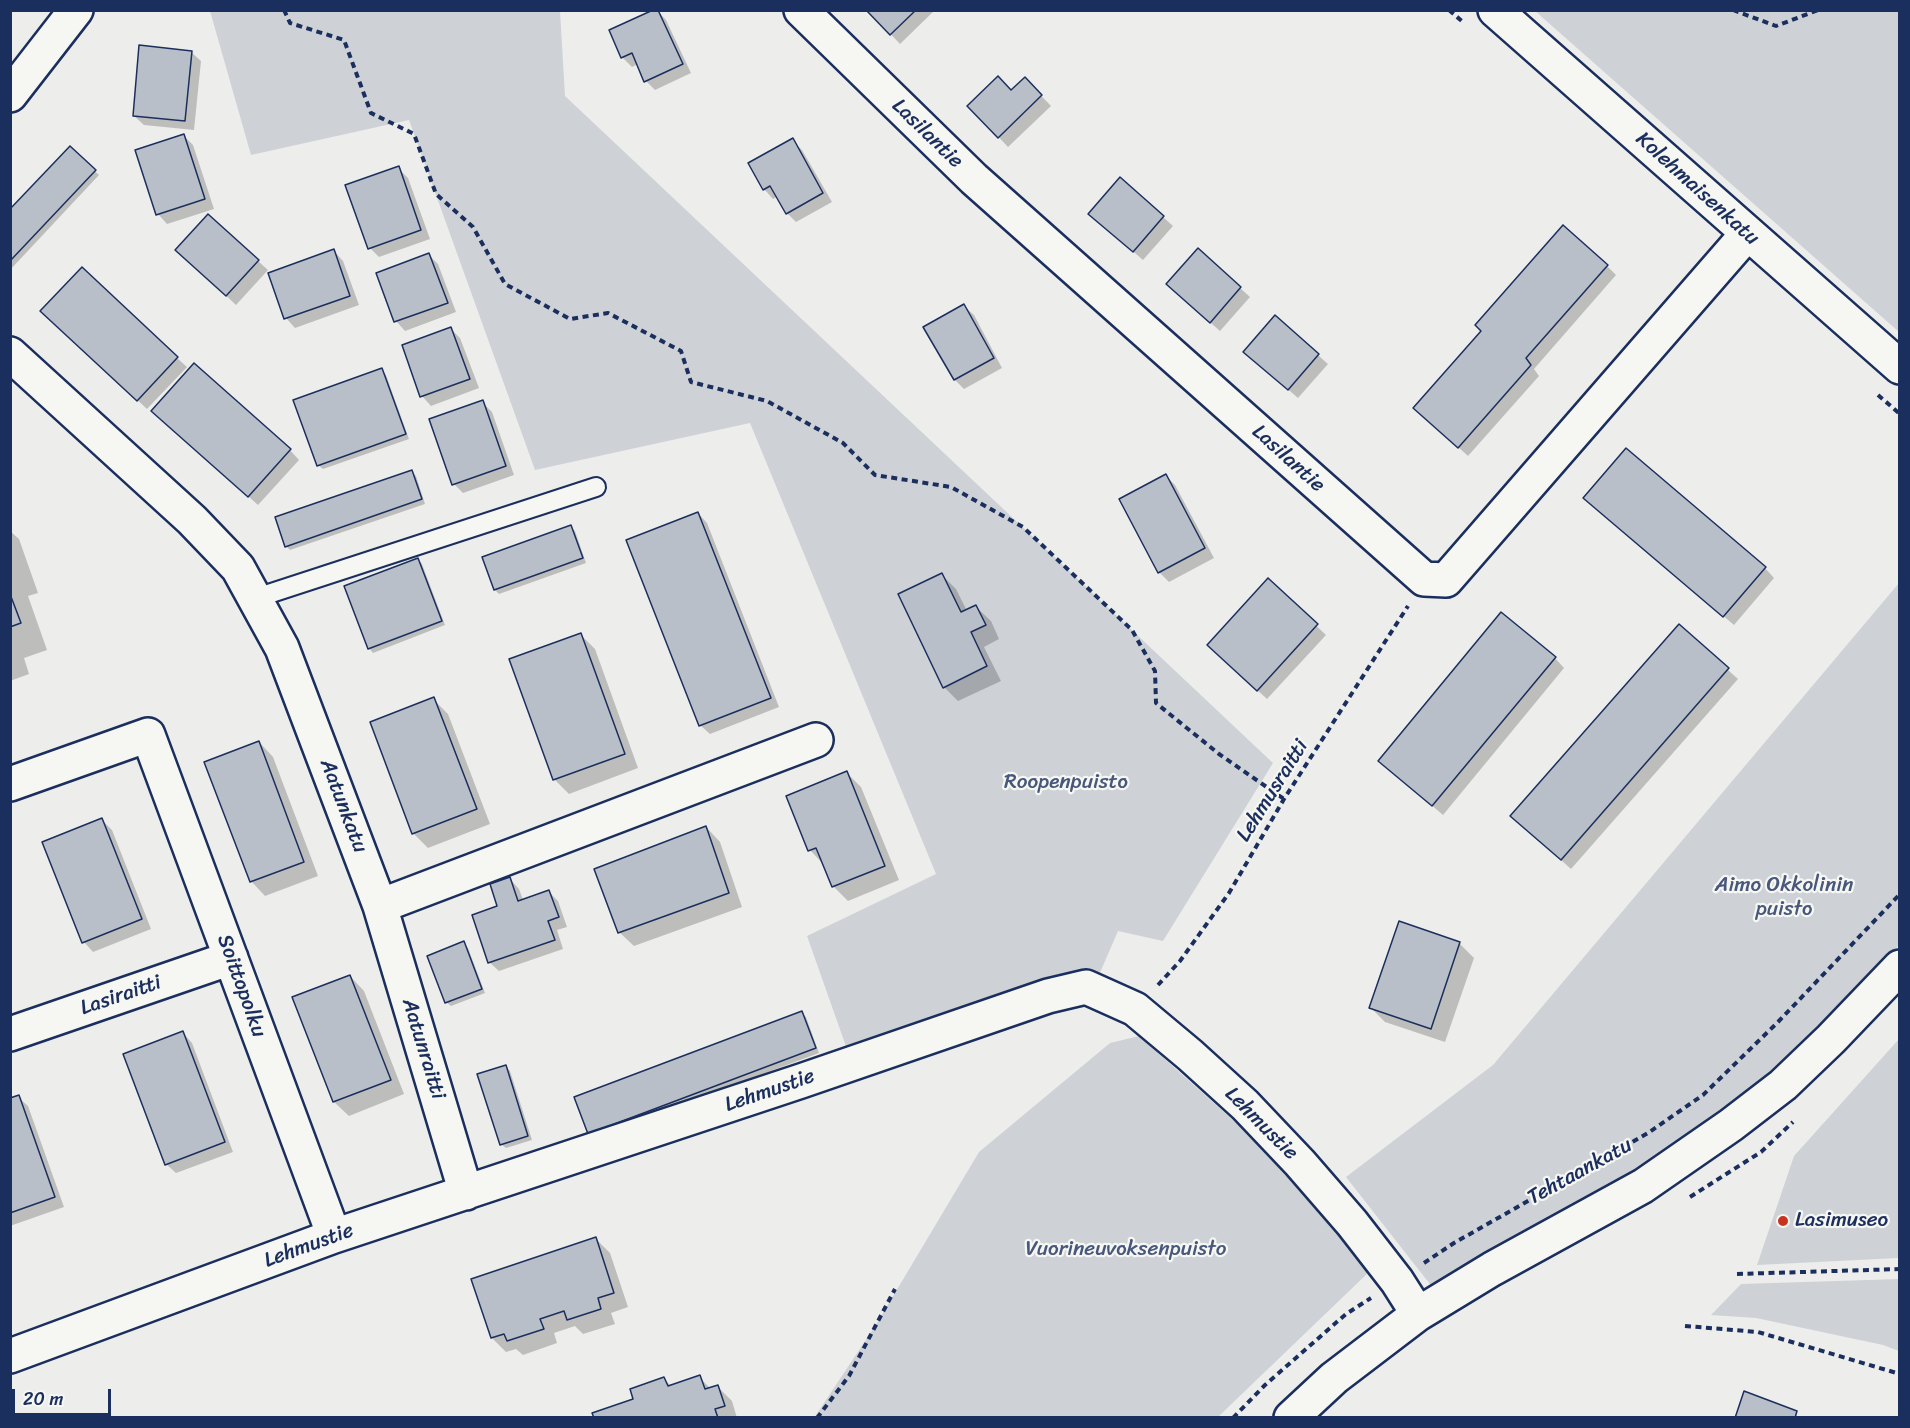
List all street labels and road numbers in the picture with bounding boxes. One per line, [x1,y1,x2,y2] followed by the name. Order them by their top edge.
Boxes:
[886,94,968,174] street label: Lasilantie
[1630,127,1764,251] street label: Kolehmaisenkatu
[1246,420,1330,498] street label: Lasilantie
[1232,735,1314,847] street label: Lehmusraitti
[314,756,372,856] street label: Aatunkatu
[211,931,271,1041] street label: Soittopolku
[77,970,165,1022] street label: Lasiraitti
[396,996,450,1102] street label: Aatunraitti
[722,1064,818,1118] street label: Lehmustie
[1219,1082,1303,1166] street label: Lehmustie
[1523,1133,1637,1211] street label: Tehtaankatu
[261,1218,357,1274] street label: Lehmustie

